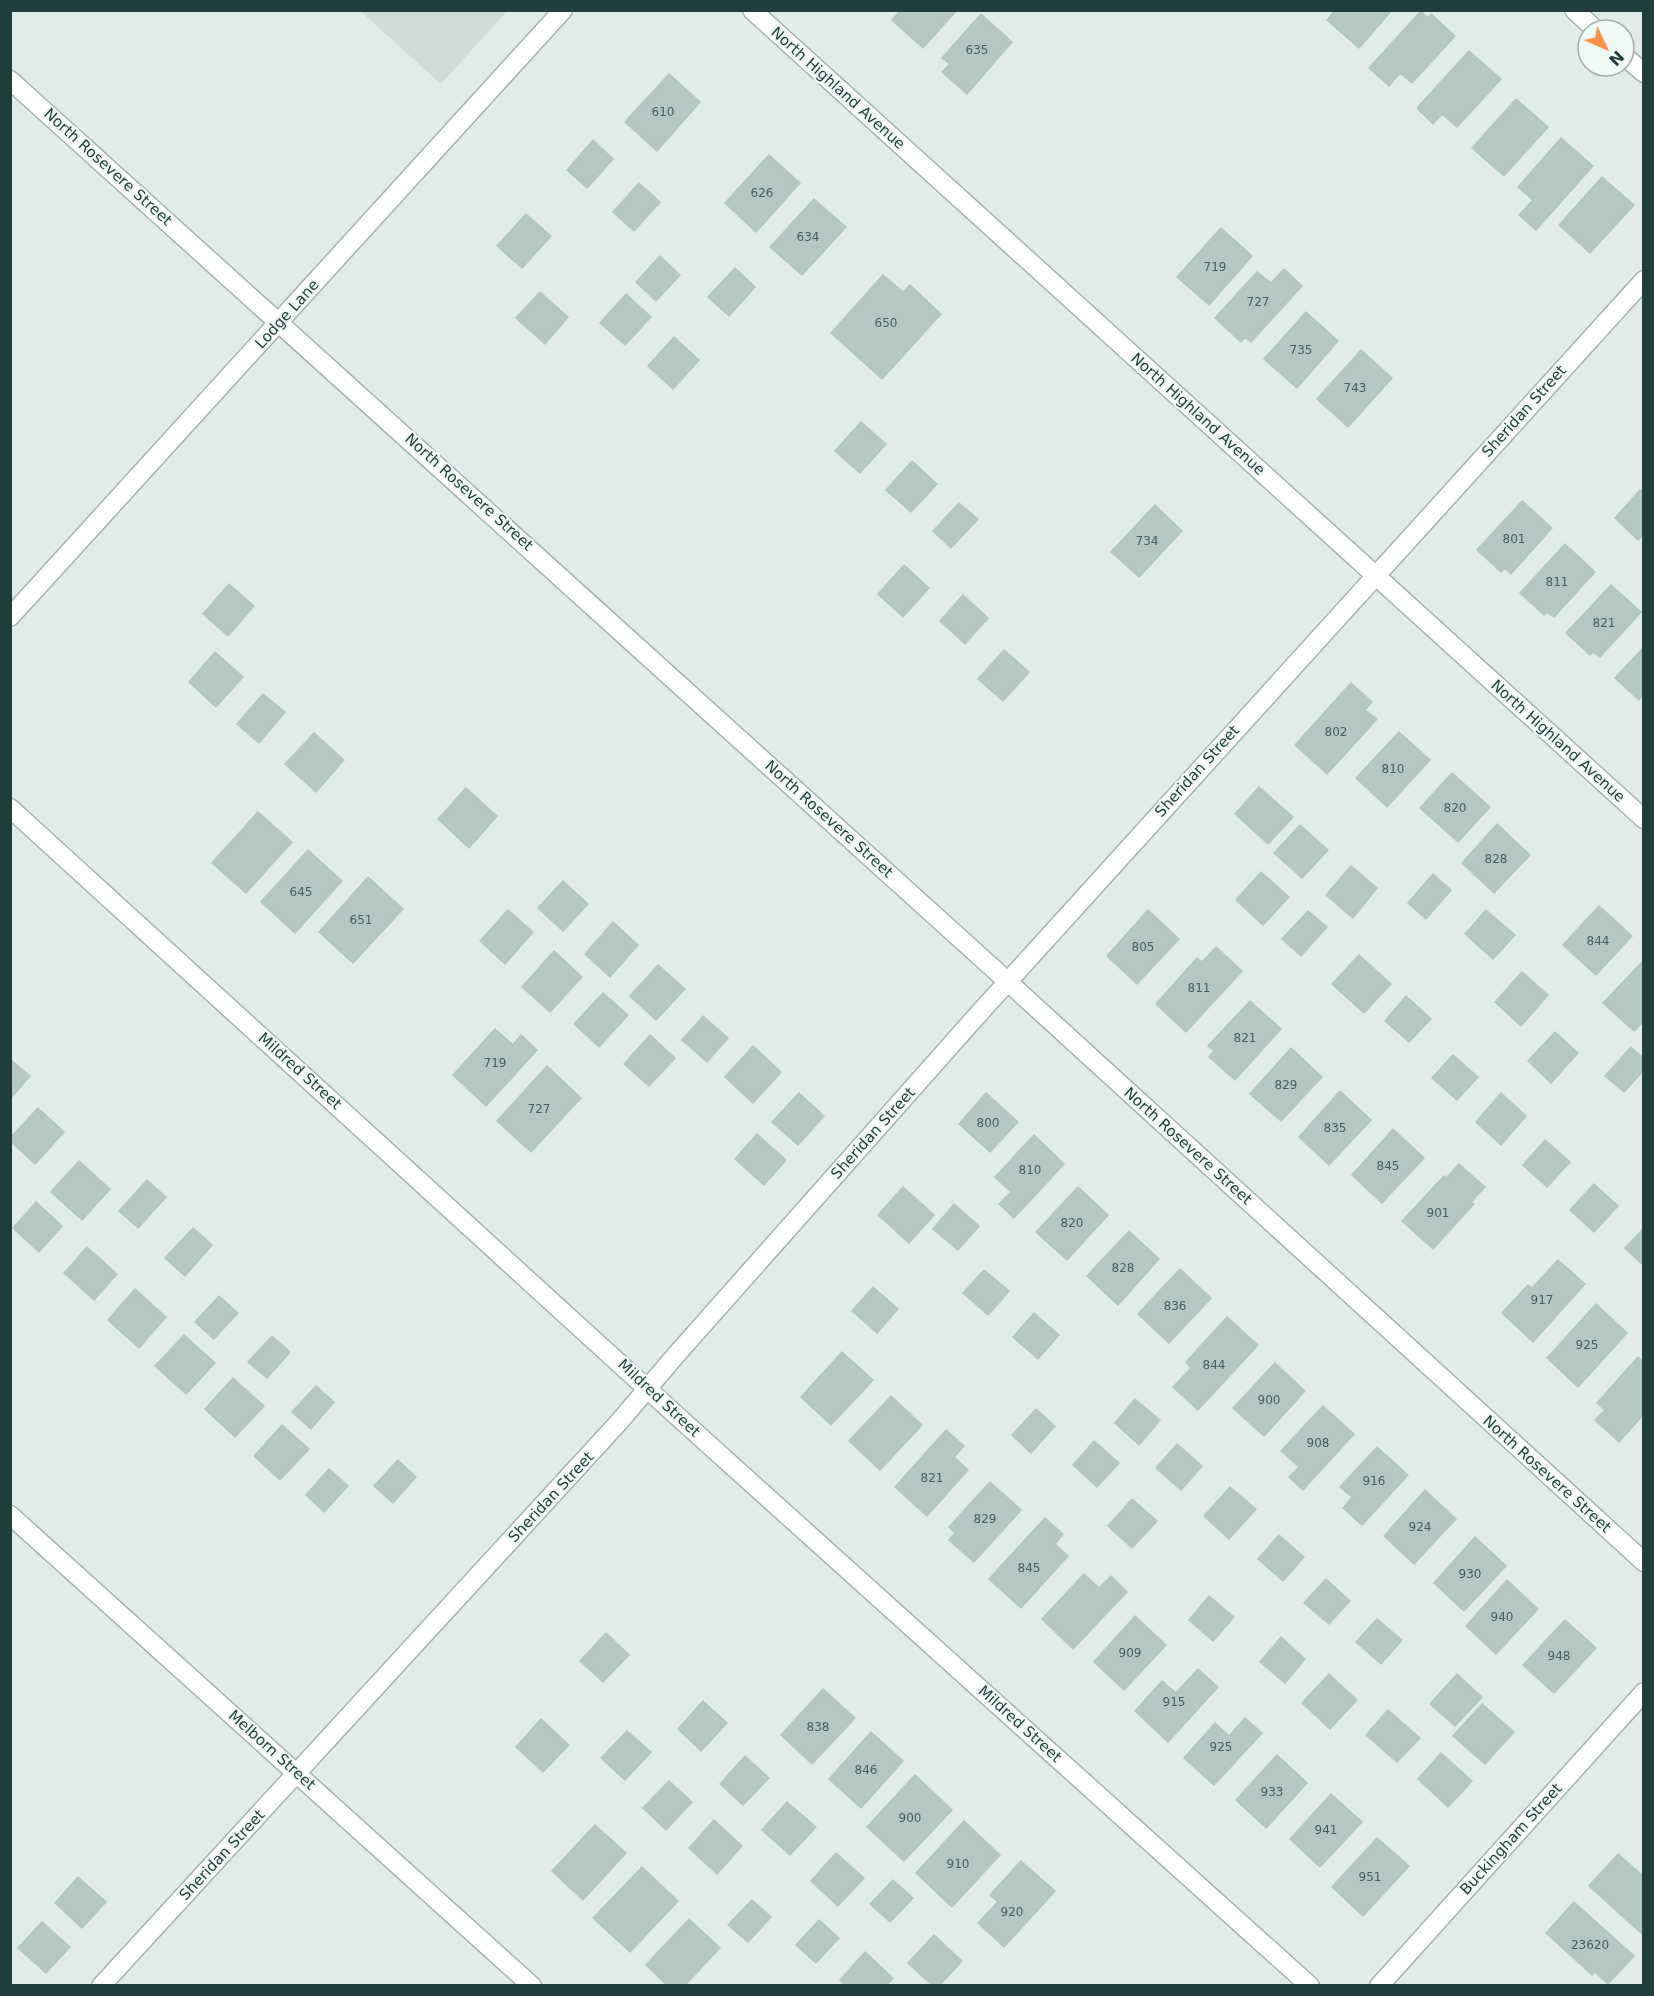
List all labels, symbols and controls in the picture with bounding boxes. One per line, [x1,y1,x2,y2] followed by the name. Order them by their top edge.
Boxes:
[1576,18,1636,78] north arrow
[767,23,909,153] street label: North Highland Avenue
[966,43,988,57] house number: 635
[1605,47,1628,69] text: N
[40,105,176,229] street label: North Rosevere Street
[652,105,674,119] house number: 610
[751,186,773,200] house number: 626
[797,230,819,244] house number: 634
[1204,260,1226,274] house number: 719
[251,276,323,352] street label: Lodge Lane
[1247,295,1269,309] house number: 727
[875,316,897,330] house number: 650
[1290,343,1312,357] house number: 735
[1127,349,1269,479] street label: North Highland Avenue
[1478,361,1570,461] street label: Sheridan Street
[1344,381,1366,395] house number: 743
[401,430,537,554] street label: North Rosevere Street
[1503,532,1525,546] house number: 801
[1136,534,1158,548] house number: 734
[1546,575,1568,589] house number: 811
[1593,616,1615,630] house number: 821
[1487,676,1629,806] street label: North Highland Avenue
[1151,721,1243,821] street label: Sheridan Street
[1325,725,1347,739] house number: 802
[761,757,897,881] street label: North Rosevere Street
[1382,762,1404,776] house number: 810
[1444,801,1466,815] house number: 820
[1485,852,1507,866] house number: 828
[290,885,312,899] house number: 645
[350,913,372,927] house number: 651
[1587,934,1609,948] house number: 844
[1132,940,1154,954] house number: 805
[1188,981,1210,995] house number: 811
[255,1029,345,1113] street label: Mildred Street
[1234,1031,1256,1045] house number: 821
[484,1056,506,1070] house number: 719
[1275,1078,1297,1092] house number: 829
[827,1083,919,1183] street label: Sheridan Street
[1120,1084,1256,1208] street label: North Rosevere Street
[528,1102,550,1116] house number: 727
[977,1116,999,1130] house number: 800
[1324,1121,1346,1135] house number: 835
[1377,1159,1399,1173] house number: 845
[1019,1163,1041,1177] house number: 810
[1427,1206,1449,1220] house number: 901
[1061,1216,1083,1230] house number: 820
[1112,1261,1134,1275] house number: 828
[1531,1293,1553,1307] house number: 917
[1164,1299,1186,1313] house number: 836
[1576,1338,1598,1352] house number: 925
[614,1355,704,1441] street label: Mildred Street
[1203,1358,1225,1372] house number: 844
[1258,1393,1280,1407] house number: 900
[1479,1412,1615,1536] street label: North Rosevere Street
[1307,1436,1329,1450] house number: 908
[504,1448,598,1546] street label: Sheridan Street
[921,1471,943,1485] house number: 821
[1363,1474,1385,1488] house number: 916
[974,1512,996,1526] house number: 829
[1409,1520,1431,1534] house number: 924
[1018,1561,1040,1575] house number: 845
[1459,1567,1481,1581] house number: 930
[1491,1610,1513,1624] house number: 940
[1119,1646,1141,1660] house number: 909
[1548,1649,1570,1663] house number: 948
[975,1682,1065,1766] street label: Mildred Street
[1163,1695,1185,1709] house number: 915
[225,1706,319,1794] street label: Melborn Street
[807,1720,829,1734] house number: 838
[1210,1740,1232,1754] house number: 925
[855,1763,877,1777] house number: 846
[1456,1780,1566,1898] street label: Buckingham Street
[1261,1785,1283,1799] house number: 933
[175,1806,269,1904] street label: Sheridan Street
[899,1811,921,1825] house number: 900
[1315,1823,1337,1837] house number: 941
[947,1857,969,1871] house number: 910
[1359,1870,1381,1884] house number: 951
[1001,1905,1023,1919] house number: 920
[1571,1938,1609,1952] house number: 23620

